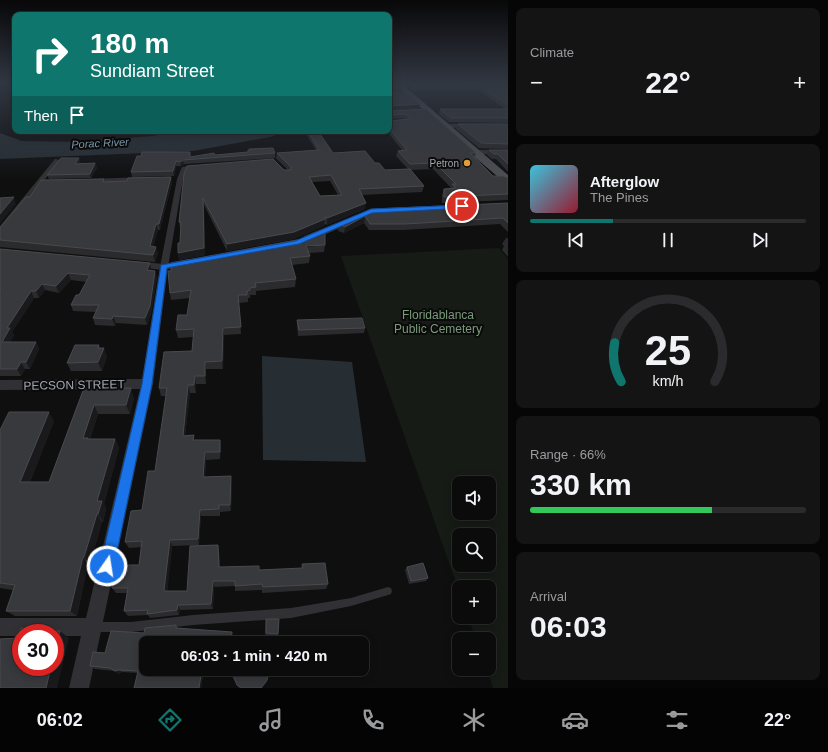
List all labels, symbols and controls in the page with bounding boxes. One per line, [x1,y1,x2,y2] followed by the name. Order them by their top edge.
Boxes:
[24,28,76,80] icon: right
[90,28,169,59] text: 180 m
[530,45,574,60] text: Climate
[90,61,214,81] text: Sundiam Street
[645,66,691,99] text: 22°
[530,70,543,95] text: −
[793,70,806,95] text: +
[66,104,88,126] icon: arrive
[24,107,58,124] text: Then
[71,135,130,150] water label: Porac River
[430,158,459,169] place label: Petron
[462,158,472,168] marker: Petron
[590,173,659,190] text: Afterglow
[445,189,479,223] pin
[590,190,649,205] text: The Pines
[451,195,473,217] icon: arrive
[565,229,587,251] icon: previous
[657,229,679,251] icon: pause
[749,229,771,251] icon: next
[394,308,482,336] park label: Floridablanca Public Cemetery
[645,327,691,374] text: 25
[653,373,684,389] text: km/h
[23,377,125,393] street label: PECSON STREET
[530,447,606,462] text: Range · 66%
[530,468,632,501] text: 330 km
[452,476,496,676] map controls
[452,476,496,520] button: sound
[452,528,496,572] button: search
[86,545,128,587] position arrow
[452,580,496,624] button: +
[530,589,567,604] text: Arrival
[530,610,607,643] text: 06:03
[12,624,64,676] speed limit sign: 30
[452,632,496,676] button: −
[181,647,327,664] text: 06:03 · 1 min · 420 m
[156,706,184,734] icon: directions
[257,706,285,734] icon: music
[359,706,387,734] icon: phone
[460,706,488,734] icon: climate
[561,706,589,734] icon: car
[663,706,691,734] icon: filters
[37,710,83,730] text: 06:02
[764,710,791,730] text: 22°

